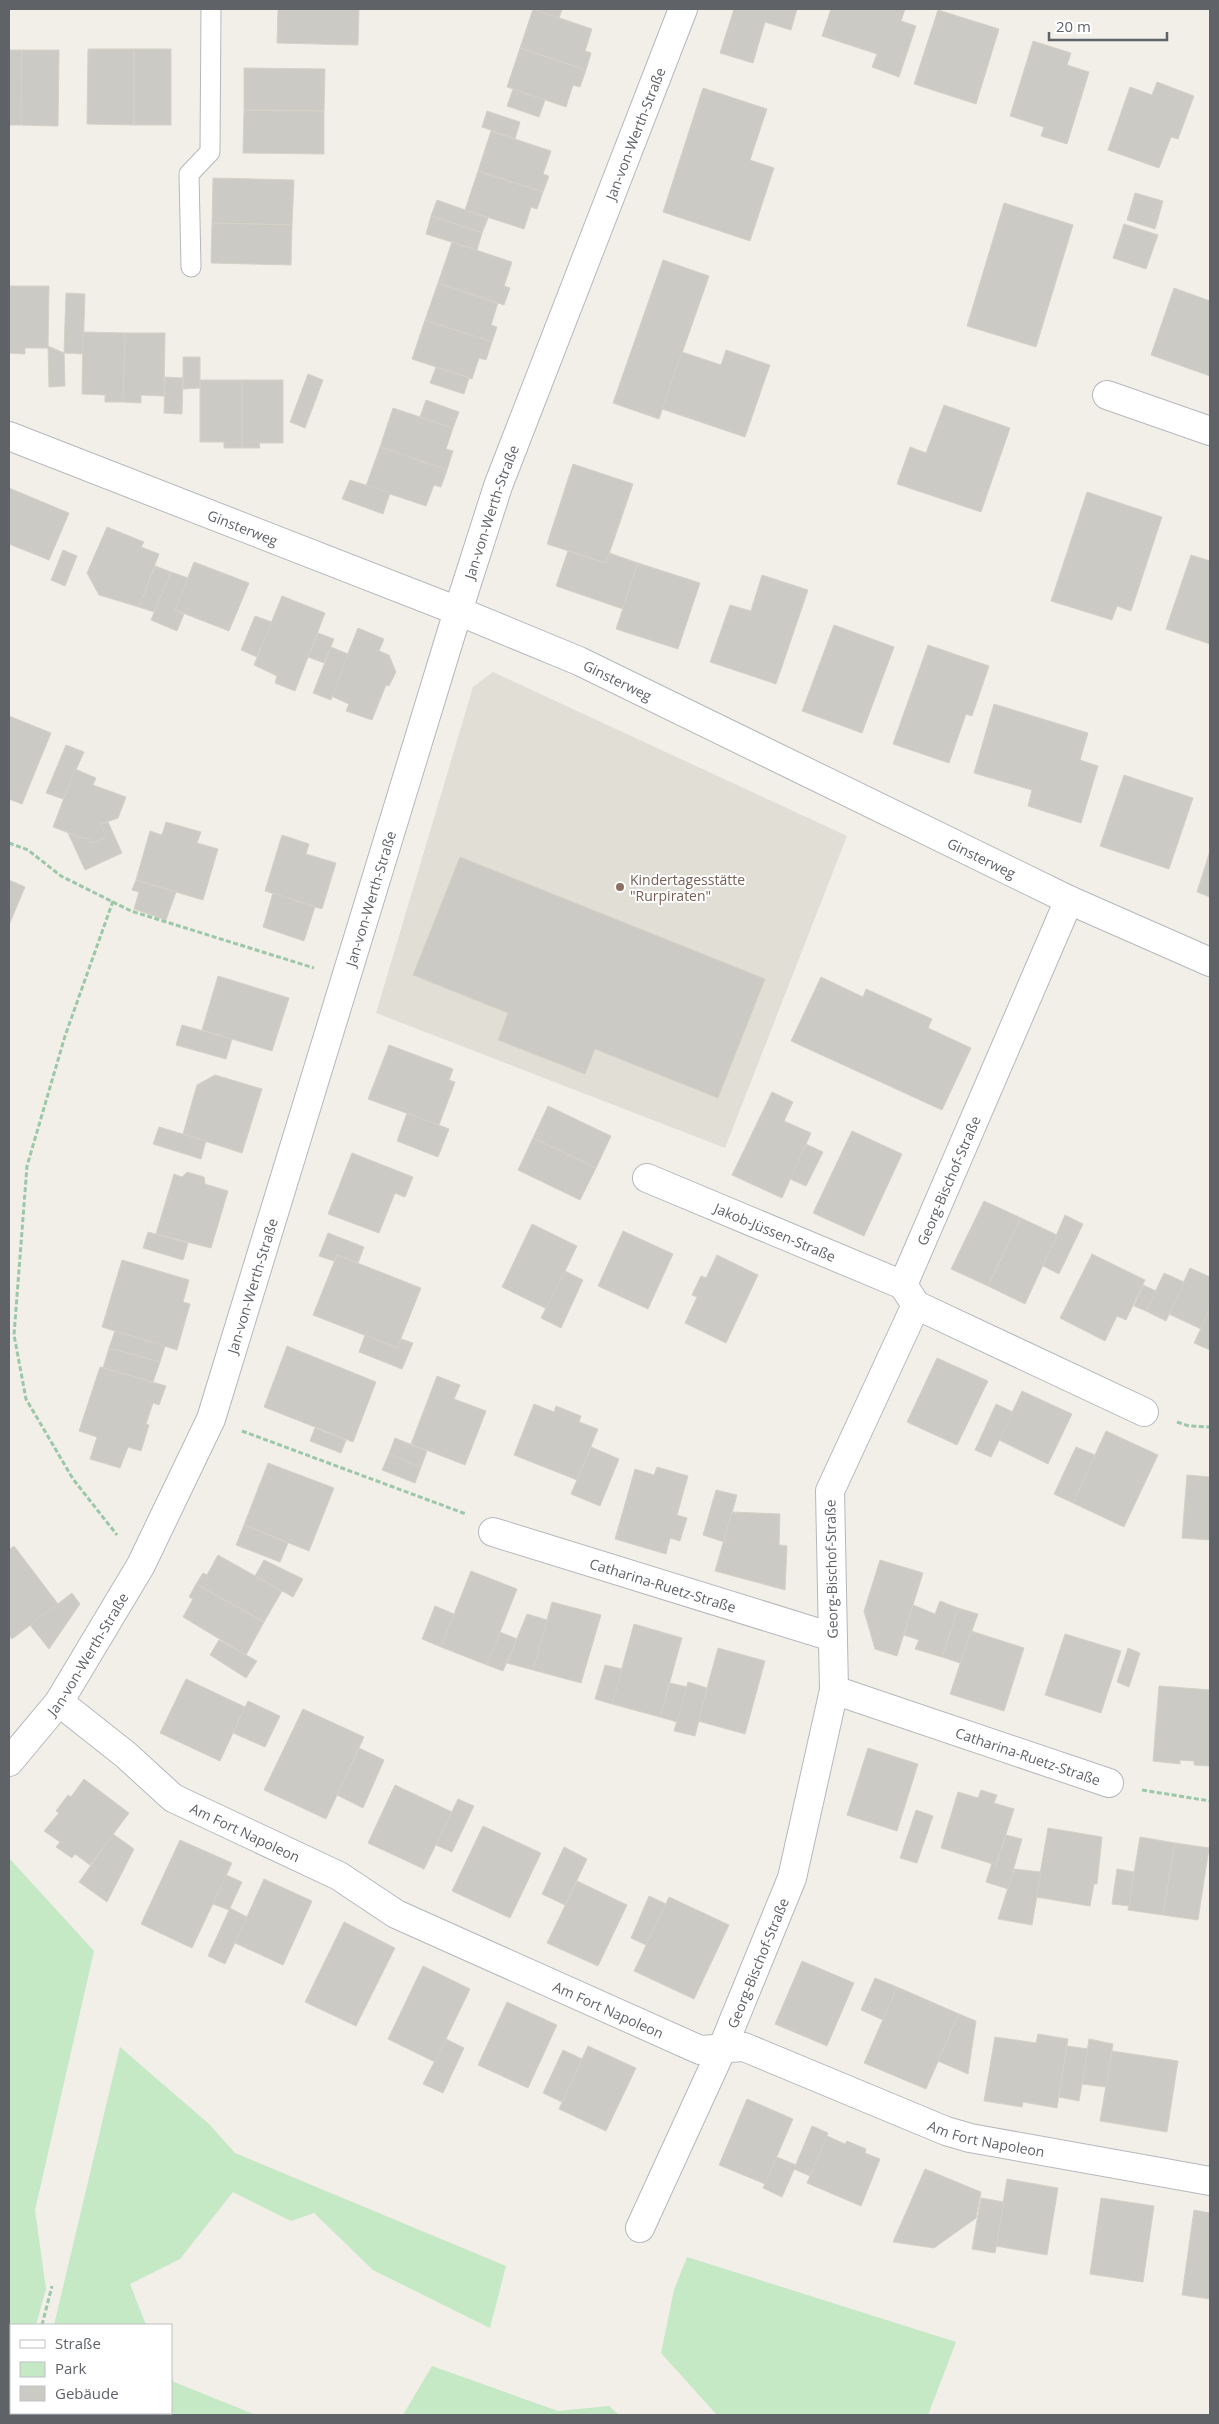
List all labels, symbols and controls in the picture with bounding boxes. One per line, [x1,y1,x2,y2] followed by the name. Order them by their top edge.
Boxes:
[1049,10,1166,42] scale bar
[1056,16,1091,36] text: 20 m
[600,64,669,204] street label: Jan-von-Werth-Straße
[459,442,523,583] street label: Jan-von-Werth-Straße
[205,505,281,550] street label: Ginsterweg
[580,655,656,705] street label: Ginsterweg
[340,828,400,970] street label: Jan-von-Werth-Straße
[944,833,1020,882] street label: Ginsterweg
[630,870,745,905] place label: Kindertagesstätte "Rurpiraten"
[614,881,626,893] marker: Kindertagesstätte "Rurpiraten"
[912,1113,984,1248] street label: Georg-Bischof-Straße
[710,1197,839,1265] street label: Jakob-Jüssen-Straße
[222,1216,281,1358] street label: Jan-von-Werth-Straße
[820,1499,842,1639] street label: Georg-Bischof-Straße
[588,1553,739,1616] street label: Catharina-Ruetz-Straße
[41,1589,132,1721] street label: Jan-von-Werth-Straße
[953,1722,1103,1789] street label: Catharina-Ruetz-Straße
[187,1798,303,1866] street label: Am Fort Napoleon
[722,1895,793,2031] street label: Georg-Bischof-Straße
[550,1976,667,2042] street label: Am Fort Napoleon
[925,2115,1046,2161] street label: Am Fort Napoleon
[10,2324,172,2414] legend
[55,2333,101,2353] text: Straße
[55,2358,86,2378] text: Park
[55,2383,119,2403] text: Gebäude

